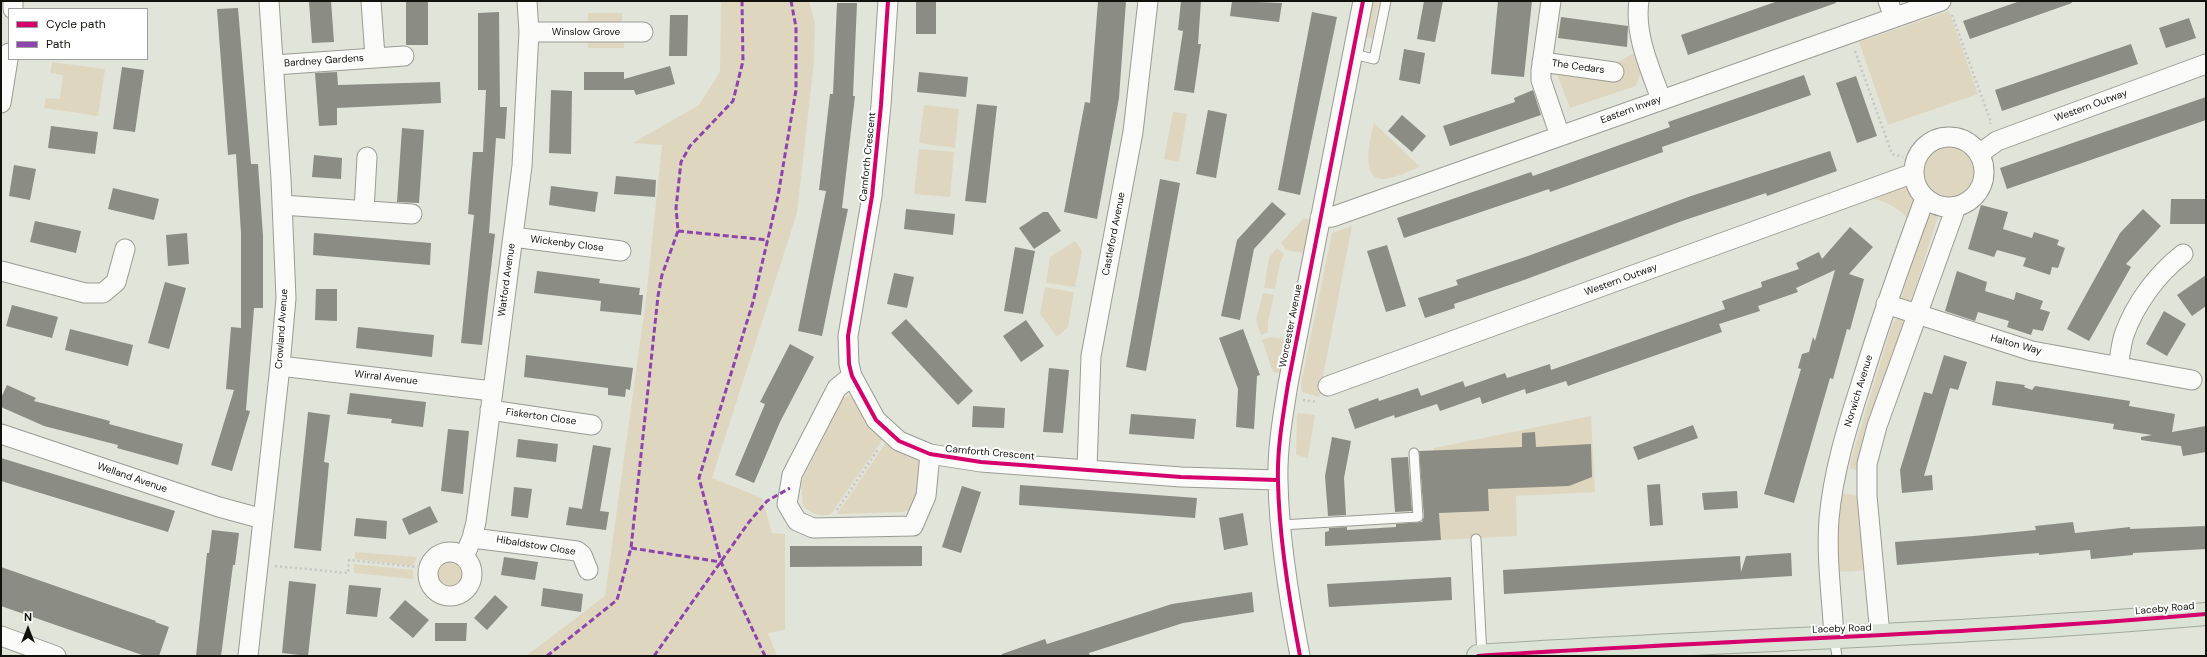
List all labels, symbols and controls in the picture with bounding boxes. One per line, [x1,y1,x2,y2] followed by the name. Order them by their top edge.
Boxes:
[8,8,148,60] legend
[46,16,106,32] text: Cycle path
[552,26,620,38] street label: Winslow Grove
[46,36,71,52] text: Path
[284,52,364,70] street label: Bardney Gardens
[1551,57,1605,77] street label: The Cedars
[2053,87,2129,125] street label: Western Outway
[1599,93,1663,127] street label: Eastern Inway
[857,112,879,202] street label: Carnforth Crescent
[1100,191,1128,277] street label: Castleford Avenue
[530,234,604,254] street label: Wickenby Close
[496,243,518,317] street label: Watford Avenue
[1583,261,1659,299] street label: Western Outway
[1277,283,1305,369] street label: Worcester Avenue
[273,288,291,370] street label: Crowland Avenue
[1989,332,2043,358] street label: Halton Way
[1842,354,1876,428] street label: Norwich Avenue
[354,368,418,388] street label: Wirral Avenue
[505,406,577,428] street label: Fiskerton Close
[945,443,1035,463] street label: Carnforth Crescent
[95,460,169,496] street label: Welland Avenue
[496,534,576,558] street label: Hibaldstow Close
[2135,600,2195,618] street label: Laceby Road
[8,609,48,649] north arrow
[24,610,32,624] text: N
[1812,622,1872,636] street label: Laceby Road

